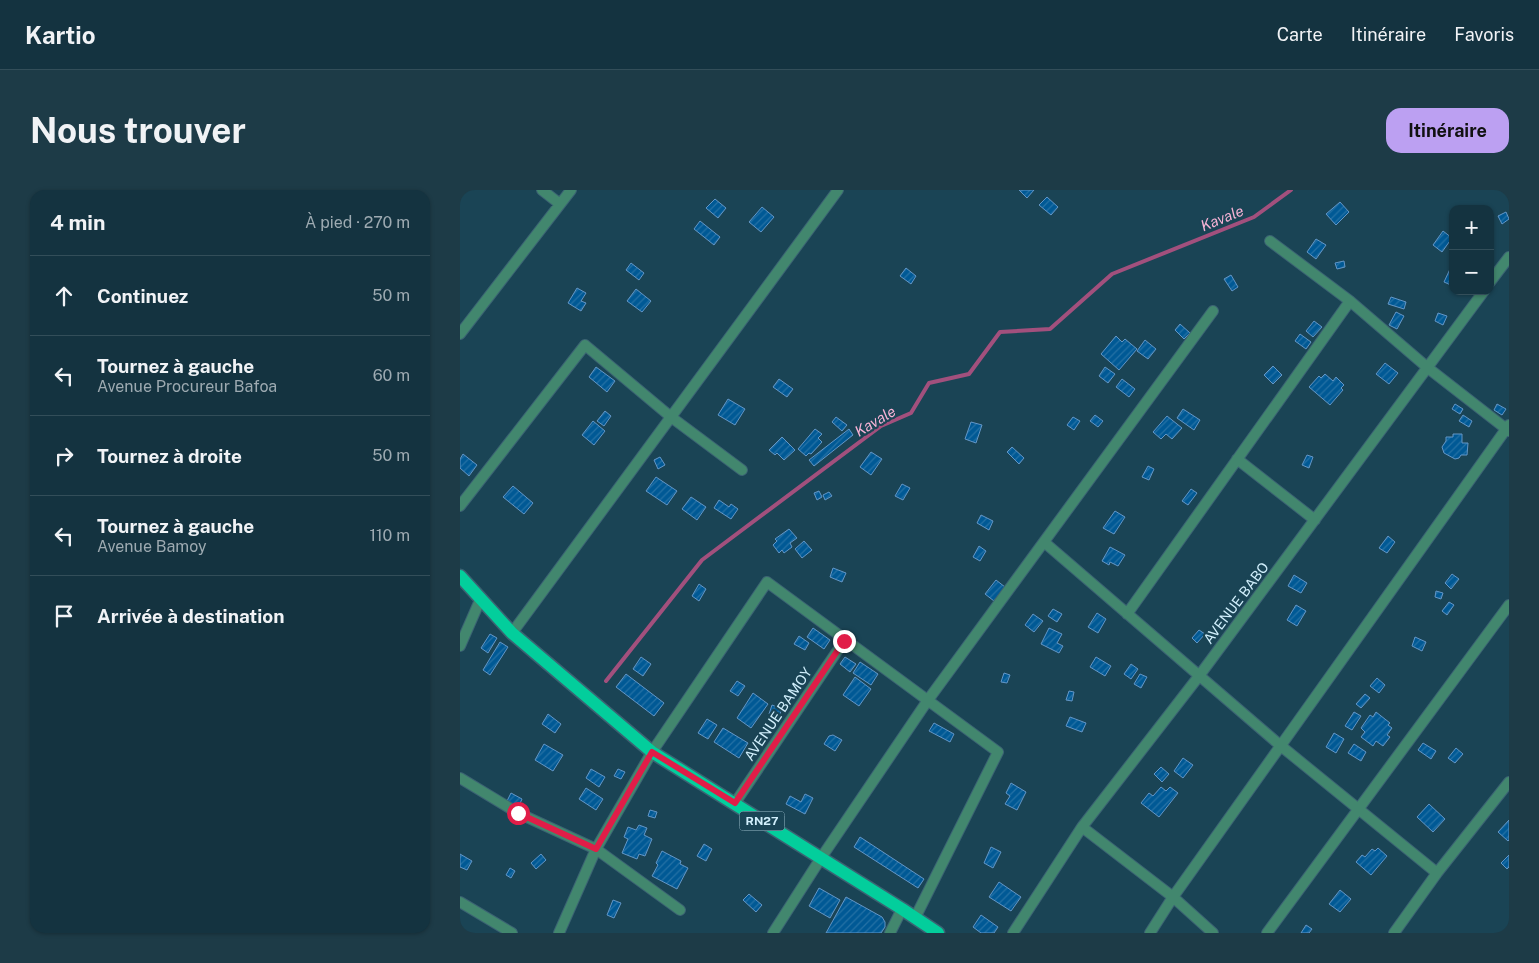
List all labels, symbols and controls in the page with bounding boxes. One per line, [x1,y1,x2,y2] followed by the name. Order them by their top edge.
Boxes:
[25,21,96,49] text: Kartio
[1277,24,1323,45] text: Carte
[1351,24,1426,45] text: Itinéraire
[1454,24,1514,45] text: Favoris
[1386,108,1509,153] button: Itinéraire
[30,110,246,151] text: Nous trouver
[1198,202,1246,234] water label: Kavale
[1449,205,1494,295] map controls
[1449,205,1494,250] button: +
[50,210,105,235] text: 4 min
[305,213,410,232] text: À pied · 270 m
[1449,250,1494,295] button: −
[50,282,78,310] icon: ahead
[97,285,188,307] text: Continuez
[372,286,410,305] text: 50 m
[97,355,254,377] text: Tournez à gauche
[50,362,78,390] icon: left
[373,366,410,385] text: 60 m
[97,377,277,396] text: Avenue Procureur Bafoa
[851,402,899,440] water label: Kavale
[50,442,78,470] icon: right
[97,445,242,467] text: Tournez à droite
[372,446,410,465] text: 50 m
[97,515,254,537] text: Tournez à gauche
[50,522,78,550] icon: left
[369,526,410,545] text: 110 m
[97,537,207,556] text: Avenue Bamoy
[1200,559,1272,647] street label: AVENUE BABO
[50,602,78,630] icon: arrive
[97,605,285,627] text: Arrivée à destination
[833,630,856,653] route end
[741,664,815,764] street label: AVENUE BAMOY
[507,802,530,825] route start
[740,812,784,830] road number: RN27

